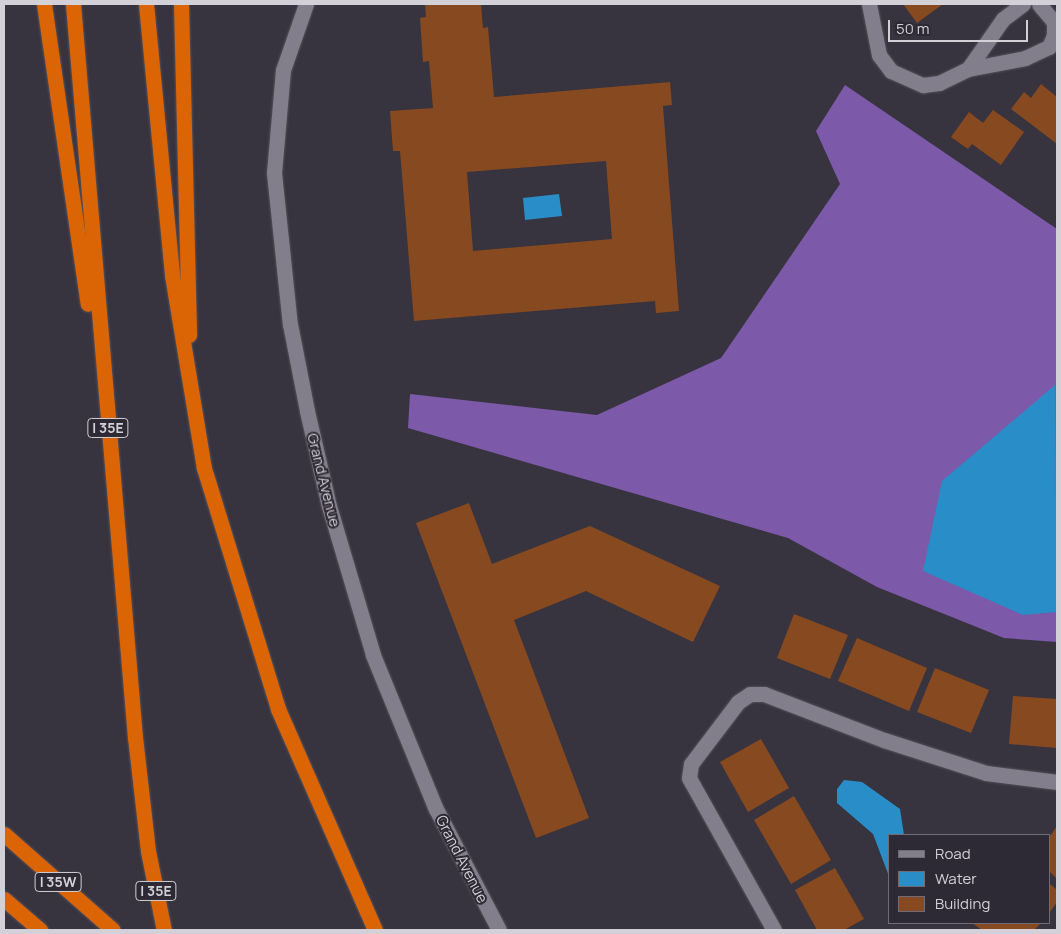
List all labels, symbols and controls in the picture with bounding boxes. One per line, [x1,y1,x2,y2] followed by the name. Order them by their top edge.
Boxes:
[891,10,1031,42] scale bar
[896,18,930,39] text: 50 m
[87,416,129,439] road number: I 35E
[304,431,344,529] street label: Grand Avenue
[432,812,492,906] street label: Grand Avenue
[888,834,1051,924] legend
[935,843,971,864] text: Road
[935,868,977,889] text: Water
[34,870,82,894] road number: I 35W
[135,879,177,902] road number: I 35E
[935,893,990,914] text: Building

